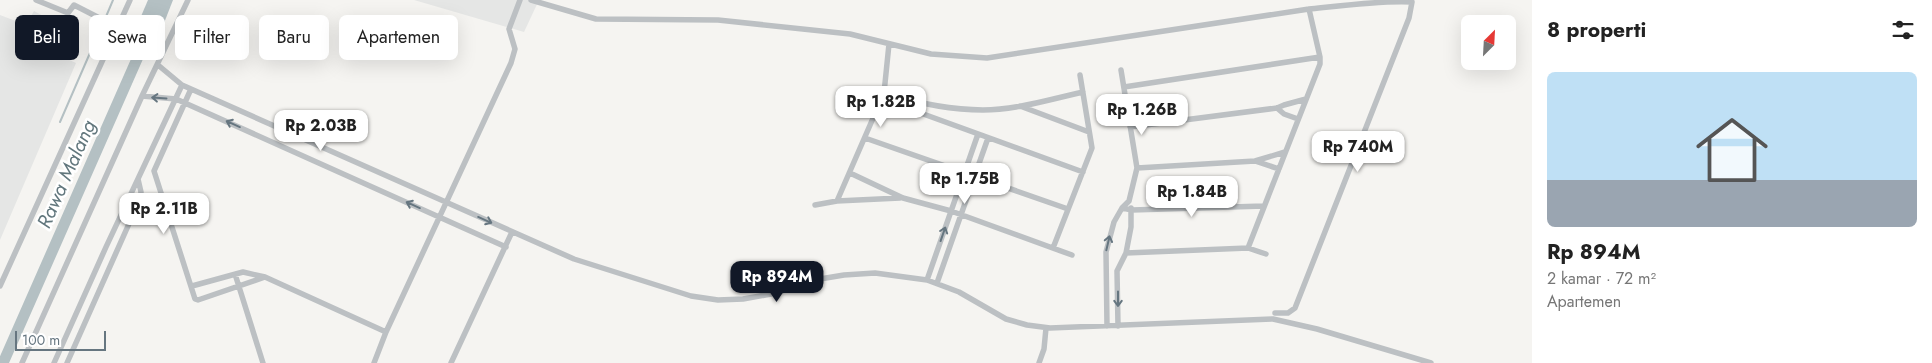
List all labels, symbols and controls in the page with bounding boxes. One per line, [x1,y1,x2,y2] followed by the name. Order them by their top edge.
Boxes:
[15,15,79,60] chip: Beli
[89,15,165,60] chip: Sewa
[175,15,249,60] chip: Filter
[259,15,329,60] chip: Baru
[339,15,458,60] chip: Apartemen
[1461,15,1516,70] north arrow
[1461,15,1516,70] map controls
[1547,15,1646,45] text: 8 properti
[1889,16,1917,44] icon: filters
[829,86,933,128] pin: Rp 1.82B
[846,90,916,113] text: Rp 1.82B
[151,93,167,102] one-way arrow
[1090,94,1194,136] pin: Rp 1.26B
[1107,98,1177,121] text: Rp 1.26B
[1687,105,1777,195] icon: home
[269,110,373,152] pin: Rp 2.03B
[285,114,357,137] text: Rp 2.03B
[30,115,103,233] water label: Rawa Malang
[226,119,241,128] one-way arrow
[1312,130,1404,173] pin: Rp 740M
[1323,135,1393,158] text: Rp 740M
[913,162,1017,205] pin: Rp 1.75B
[931,167,999,190] text: Rp 1.75B
[1140,176,1244,218] pin: Rp 1.84B
[1157,180,1227,203] text: Rp 1.84B
[112,192,216,235] pin: Rp 2.11B
[130,197,198,220] text: Rp 2.11B
[406,199,421,209] one-way arrow
[477,215,492,225] one-way arrow
[939,227,948,242] one-way arrow
[1104,235,1113,251] one-way arrow
[1547,237,1640,267] text: Rp 894M
[731,260,823,303] pin: Rp 894M
[741,265,813,288] text: Rp 894M
[1547,267,1656,290] text: 2 kamar · 72 m²
[1547,290,1621,313] text: Apartemen
[1113,291,1122,307] one-way arrow
[15,328,106,351] scale bar
[22,330,60,350] text: 100 m

